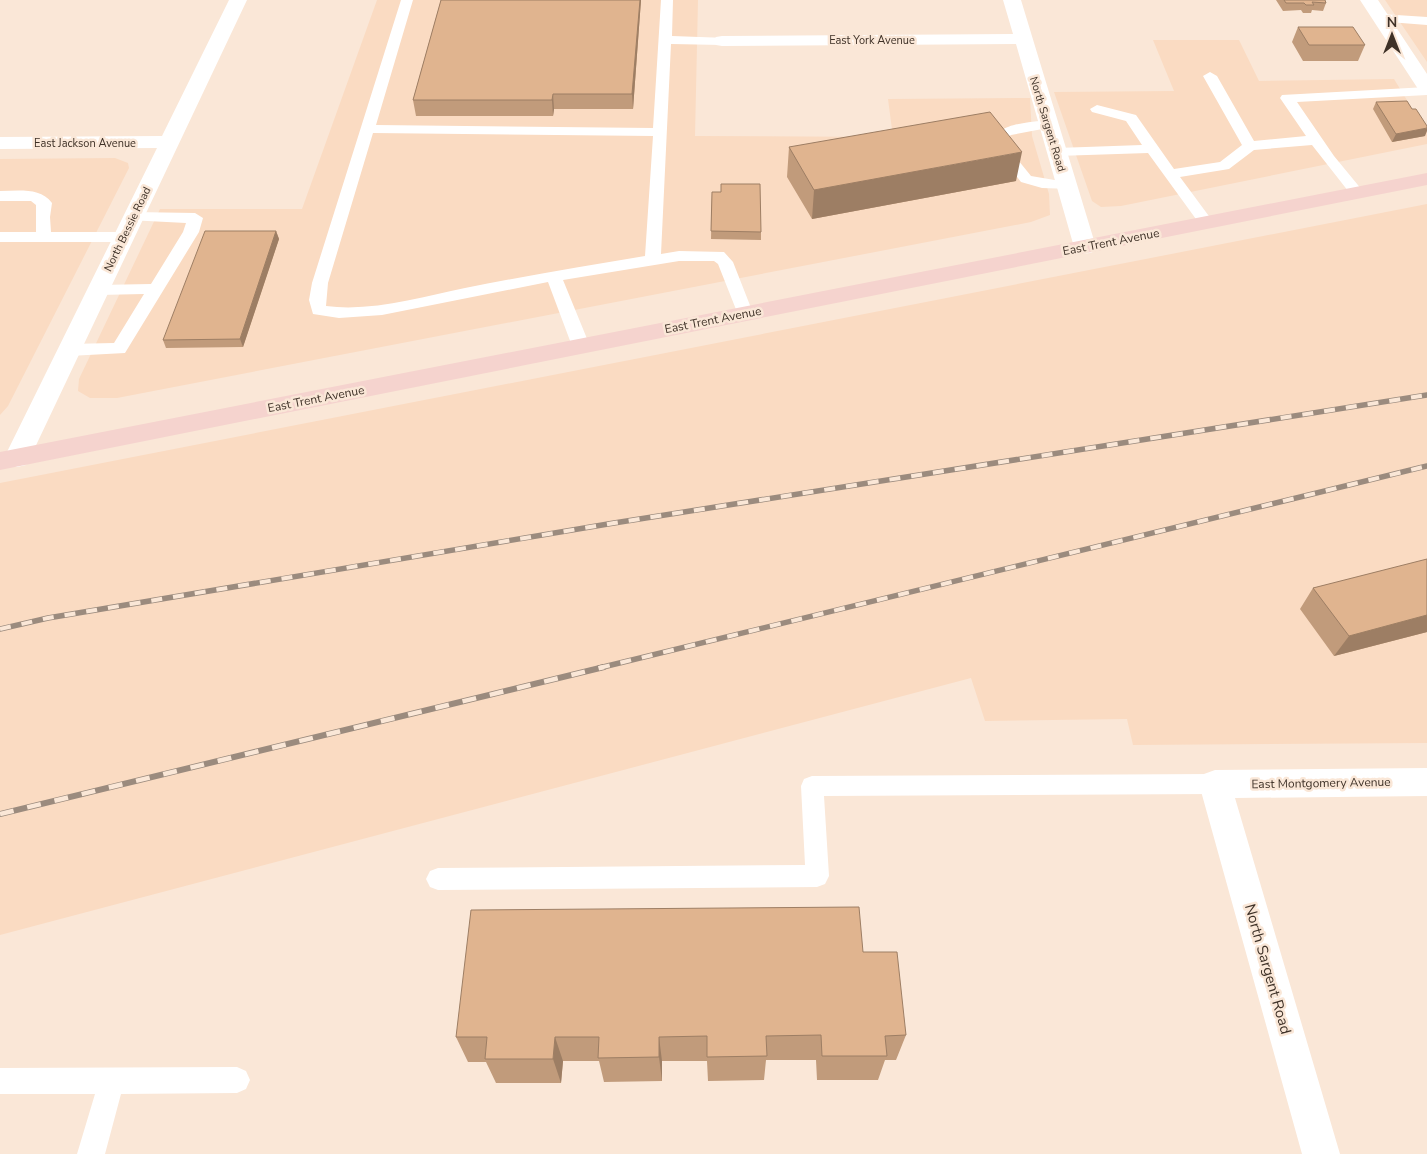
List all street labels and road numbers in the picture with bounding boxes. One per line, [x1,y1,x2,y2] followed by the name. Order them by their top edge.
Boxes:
[829,33,915,48] street label: East York Avenue
[1026,75,1069,174] street label: North Sargent Road
[34,136,136,151] street label: East Jackson Avenue
[101,185,154,274] street label: North Bessie Road
[1061,225,1161,259] street label: East Trent Avenue
[663,303,763,337] street label: East Trent Avenue
[266,382,366,416] street label: East Trent Avenue
[1251,774,1391,792] street label: East Montgomery Avenue
[1240,902,1296,1036] street label: North Sargent Road

